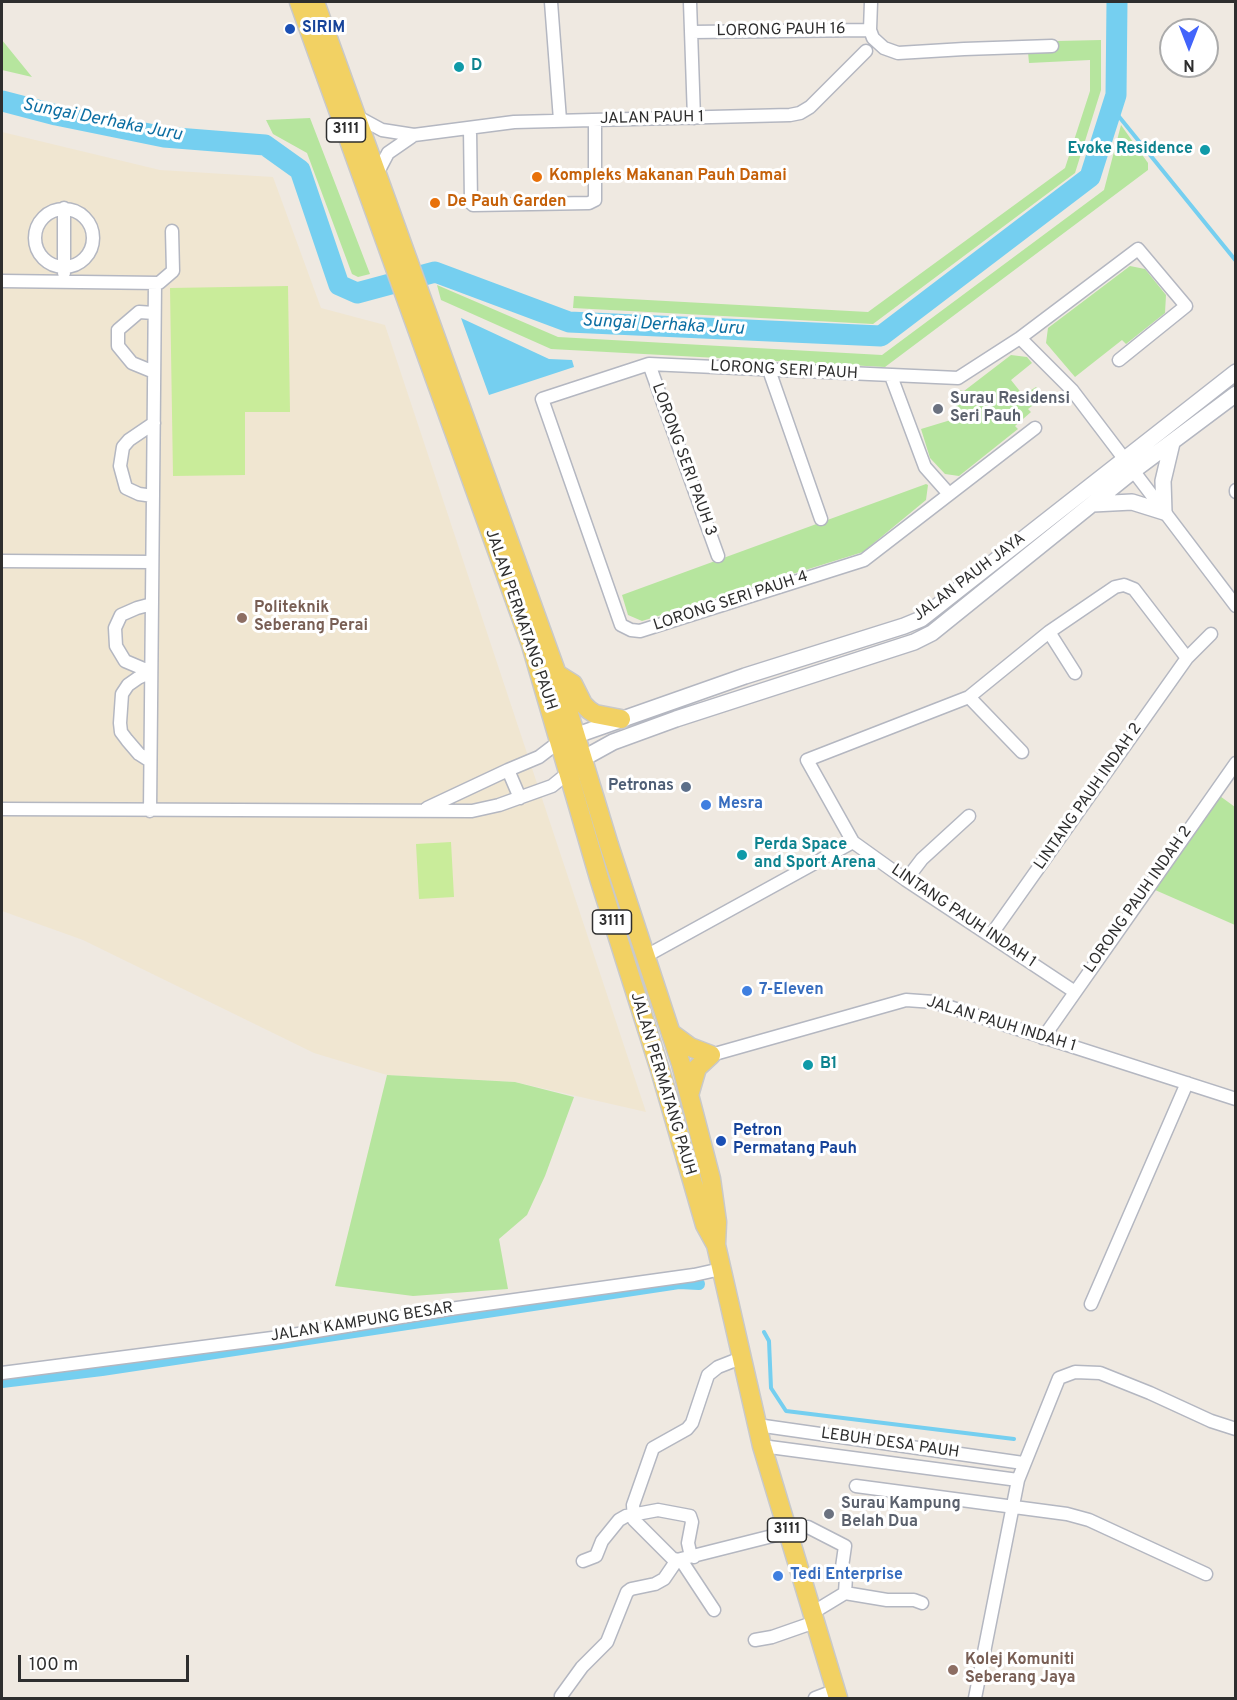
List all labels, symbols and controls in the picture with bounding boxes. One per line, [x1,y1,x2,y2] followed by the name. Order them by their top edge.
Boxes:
[1159,18,1219,78] north arrow
[302,19,345,39] place label: SIRIM
[716,20,846,42] street label: LORONG PAUH 16
[283,22,297,36] marker: SIRIM
[1183,54,1195,74] text: N
[471,57,482,77] place label: D
[452,60,466,74] marker: D
[20,95,184,147] water label: Sungai Derhaka Juru
[600,108,704,130] street label: JALAN PAUH 1
[326,118,366,142] road number: 3111
[1068,140,1193,160] place label: Evoke Residence
[1198,143,1212,157] marker: Evoke Residence
[549,167,787,187] place label: Kompleks Makanan Pauh Damai
[530,170,544,184] marker: Kompleks Makanan Pauh Damai
[447,193,567,213] place label: De Pauh Garden
[428,196,442,210] marker: De Pauh Garden
[581,311,745,341] water label: Sungai Derhaka Juru
[710,358,858,384] street label: LORONG SERI PAUH
[646,381,720,539] street label: LORONG SERI PAUH 3
[950,390,1070,428] place label: Surau Residensi Seri Pauh
[931,402,945,416] marker: Surau Residensi Seri Pauh
[480,527,560,713] street label: JALAN PERMATANG PAUH
[910,530,1030,626] street label: JALAN PAUH JAYA
[651,568,811,636] street label: LORONG SERI PAUH 4
[254,599,368,637] place label: Politeknik Seberang Perai
[235,611,249,625] marker: Politeknik Seberang Perai
[1031,720,1147,874] street label: LINTANG PAUH INDAH 2
[608,777,674,797] place label: Petronas
[679,780,693,794] marker: Petronas
[718,795,763,815] place label: Mesra
[699,798,713,812] marker: Mesra
[1081,823,1197,977] street label: LORONG PAUH INDAH 2
[754,836,876,874] place label: Perda Space and Sport Arena
[735,848,749,862] marker: Perda Space and Sport Arena
[887,861,1039,973] street label: LINTANG PAUH INDAH 1
[592,910,632,934] road number: 3111
[759,981,824,1001] place label: 7-Eleven
[740,984,754,998] marker: 7-Eleven
[625,990,699,1178] street label: JALAN PERMATANG PAUH
[924,993,1078,1057] street label: JALAN PAUH INDAH 1
[820,1055,837,1075] place label: B1
[801,1058,815,1072] marker: B1
[733,1122,857,1160] place label: Petron Permatang Pauh
[714,1134,728,1148] marker: Petron Permatang Pauh
[269,1299,455,1347] street label: JALAN KAMPUNG BESAR
[820,1425,960,1463] street label: LEBUH DESA PAUH
[841,1495,961,1533] place label: Surau Kampung Belah Dua
[822,1507,836,1521] marker: Surau Kampung Belah Dua
[768,1518,806,1542] road number: 3111
[790,1566,903,1586] place label: Tedi Enterprise
[771,1569,785,1583] marker: Tedi Enterprise
[21,1643,192,1681] scale bar
[965,1651,1075,1689] place label: Kolej Komuniti Seberang Jaya
[29,1654,78,1677] text: 100 m
[946,1663,960,1677] marker: Kolej Komuniti Seberang Jaya

